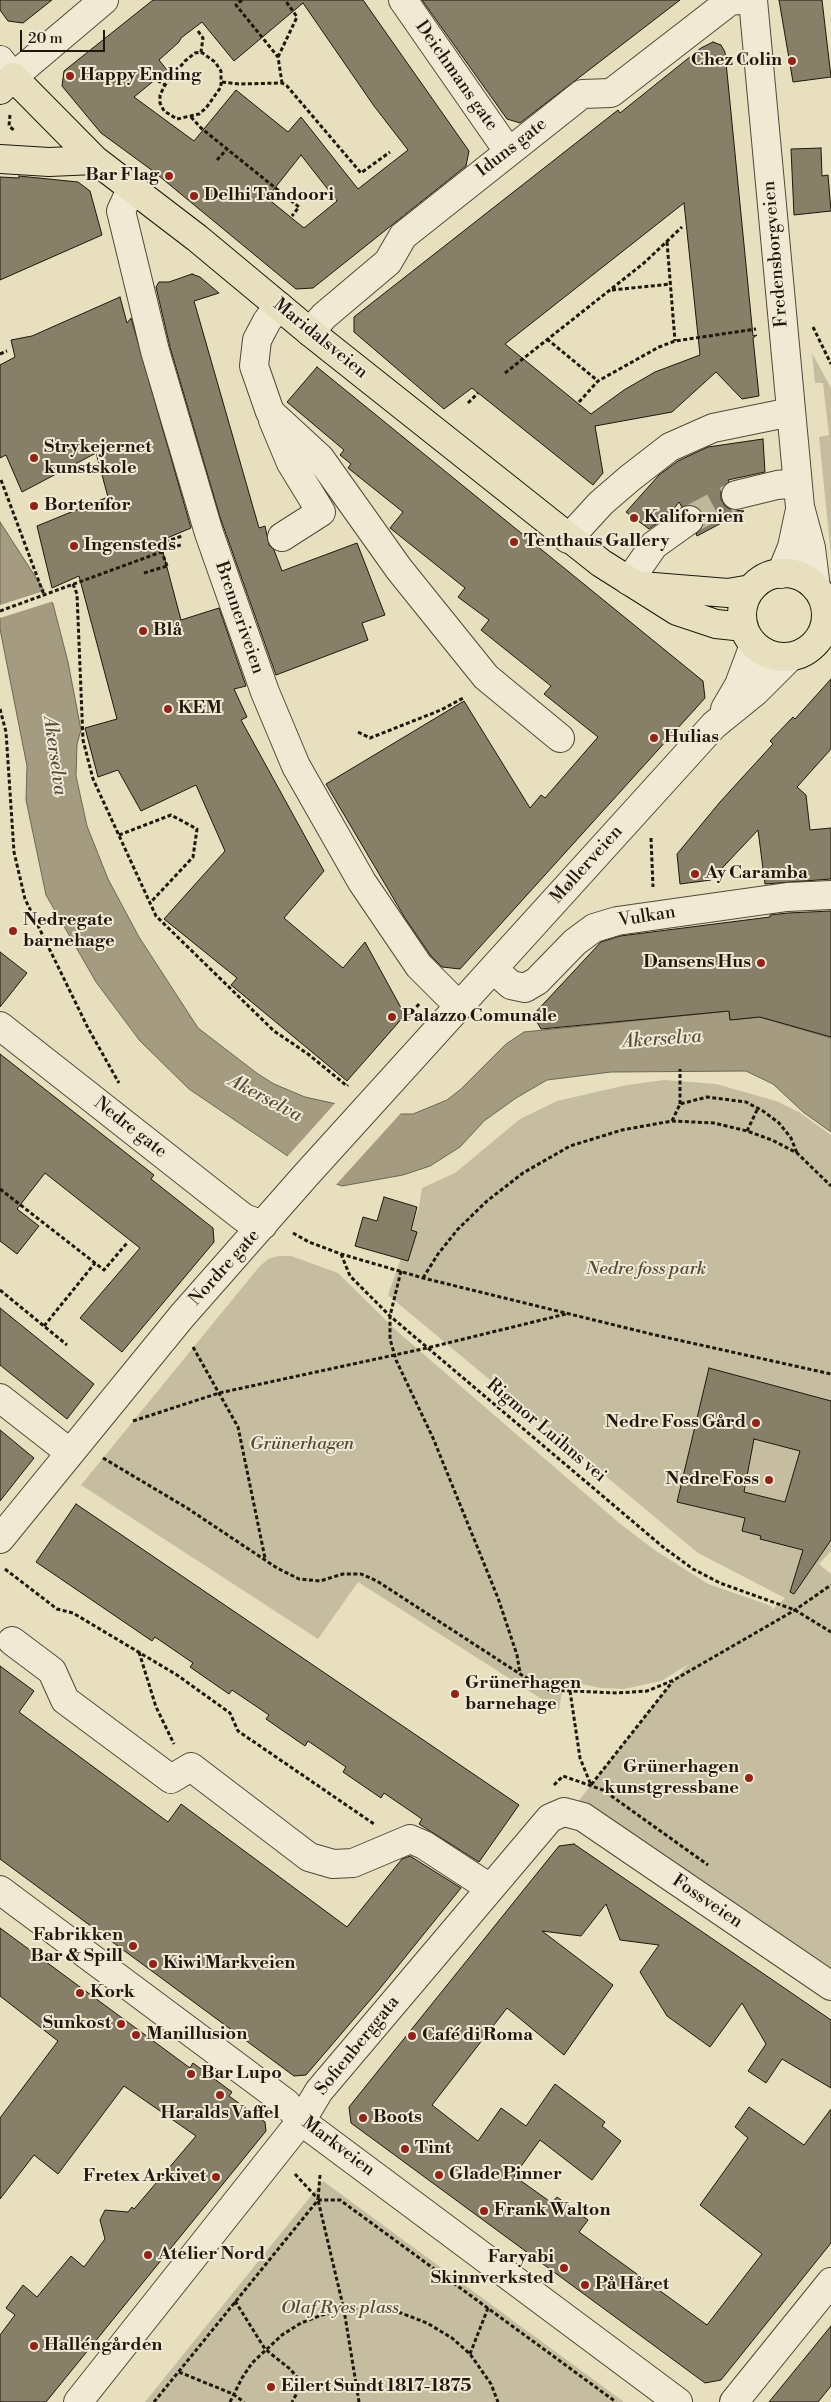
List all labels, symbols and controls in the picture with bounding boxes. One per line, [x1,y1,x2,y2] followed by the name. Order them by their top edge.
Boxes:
[410,17,502,135] street label: Deichmans gate
[22,20,108,52] scale bar
[28,29,63,48] text: 20 m
[691,50,782,72] place label: Chez Colin
[786,55,798,67] marker: Chez Colin
[80,65,201,87] place label: Happy Ending
[64,70,76,82] marker: Happy Ending
[473,114,551,182] street label: Iduns gate
[85,165,159,187] place label: Bar Flag
[163,170,175,182] marker: Bar Flag
[759,180,793,328] street label: Fredensborgveien
[204,185,334,207] place label: Delhi Tandoori
[188,190,200,202] marker: Delhi Tandoori
[268,294,372,384] street label: Maridalsveien
[44,437,152,479] place label: Strykejernet kunstskole
[28,452,40,464] marker: Strykejernet kunstskole
[44,495,131,517] place label: Bortenfor
[28,500,40,512] marker: Bortenfor
[644,507,744,529] place label: Kalifornien
[628,512,640,524] marker: Kalifornien
[524,531,670,553] place label: Tenthaus Gallery
[84,535,176,557] place label: Ingensteds
[508,536,520,548] marker: Tenthaus Gallery
[68,540,80,552] marker: Ingensteds
[210,559,268,677] street label: Brenneriveien
[153,620,182,642] place label: Blå
[137,625,149,637] marker: Blå
[178,698,222,720] place label: KEM
[162,703,174,715] marker: KEM
[37,715,71,797] water label: Akerselva
[664,727,719,749] place label: Hulias
[648,732,660,744] marker: Hulias
[546,821,628,909] street label: Møllerveien
[705,863,808,885] place label: Ay Caramba
[689,868,701,880] marker: Ay Caramba
[617,902,677,932] street label: Vulkan
[23,910,115,952] place label: Nedregate barnehage
[7,925,19,937] marker: Nedregate barnehage
[643,952,751,974] place label: Dansens Hus
[755,957,767,969] marker: Dansens Hus
[402,1006,557,1028] place label: Palazzo Comunale
[386,1011,398,1023] marker: Palazzo Comunale
[622,1026,702,1054] water label: Akerselva
[225,1070,305,1128] water label: Akerselva
[89,1093,171,1163] street label: Nedre gate
[185,1225,265,1311] street label: Nordre gate
[586,1259,706,1281] park label: Nedre foss park
[482,1375,610,1487] street label: Rigmor Luihns vei
[605,1412,746,1434] place label: Nedre Foss Gård
[750,1417,762,1429] marker: Nedre Foss Gård
[250,1434,354,1456] park label: Grünerhagen
[665,1469,759,1491] place label: Nedre Foss
[763,1474,775,1486] marker: Nedre Foss
[465,1673,581,1716] place label: Grünerhagen barnehage
[449,1688,461,1700] marker: Grünerhagen barnehage
[604,1757,739,1800] place label: Grünerhagen kunstgressbane
[743,1772,755,1784] marker: Grünerhagen kunstgressbane
[668,1871,746,1933] street label: Fossveien
[31,1925,123,1968] place label: Fabrikken Bar & Spill
[127,1940,139,1952] marker: Fabrikken Bar & Spill
[163,1953,295,1975] place label: Kiwi Markveien
[147,1958,159,1970] marker: Kiwi Markveien
[90,1982,135,2004] place label: Kork
[74,1987,86,1999] marker: Kork
[311,1992,405,2100] street label: Sofienberggata
[43,2013,111,2035] place label: Sunkost
[115,2018,127,2030] marker: Sunkost
[146,2024,247,2046] place label: Manillusion
[422,2025,533,2047] place label: Café di Roma
[130,2029,142,2041] marker: Manillusion
[406,2030,418,2042] marker: Café di Roma
[201,2063,282,2085] place label: Bar Lupo
[185,2068,197,2080] marker: Bar Lupo
[214,2089,226,2101] marker: Haralds Vaffel
[161,2103,279,2125] place label: Haralds Vaffel
[373,2107,422,2129] place label: Boots
[357,2112,369,2124] marker: Boots
[297,2113,379,2181] street label: Markveien
[415,2138,451,2160] place label: Tint
[399,2143,411,2155] marker: Tint
[449,2164,562,2186] place label: Glade Pinner
[83,2166,206,2188] place label: Fretex Arkivet
[433,2169,445,2181] marker: Glade Pinner
[210,2171,222,2183] marker: Fretex Arkivet
[494,2200,610,2222] place label: Frank Walton
[478,2205,490,2217] marker: Frank Walton
[158,2244,265,2266] place label: Atelier Nord
[431,2247,554,2290] place label: Faryabi Skinnverksted
[142,2249,154,2261] marker: Atelier Nord
[558,2262,570,2274] marker: Faryabi Skinnverksted
[595,2274,669,2296] place label: På Håret
[579,2279,591,2291] marker: På Håret
[281,2298,399,2320] park label: Olaf Ryes plass
[44,2335,162,2357] place label: Halléngården
[28,2340,40,2352] marker: Halléngården
[281,2376,471,2398] place label: Eilert Sundt 1817-1875
[265,2381,277,2393] marker: Eilert Sundt 1817-1875

